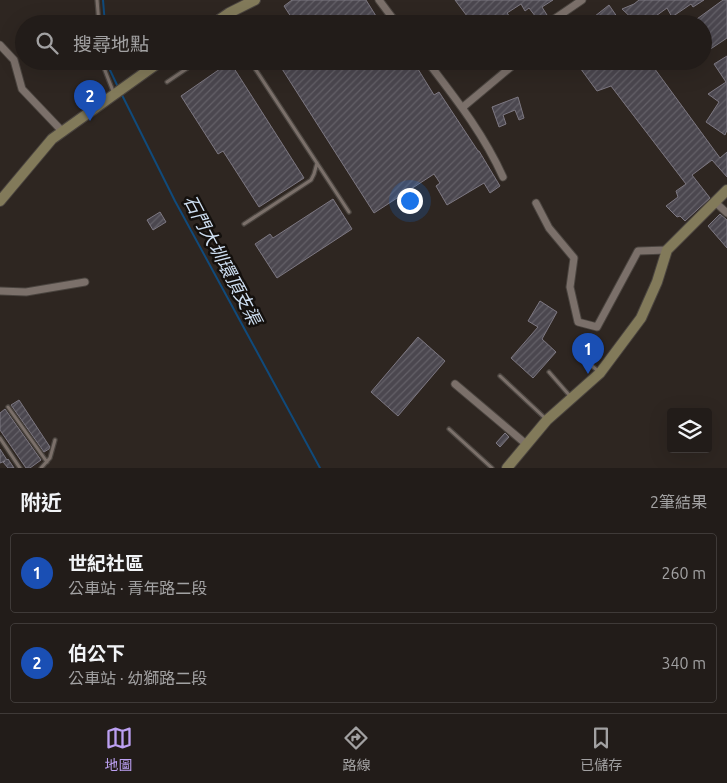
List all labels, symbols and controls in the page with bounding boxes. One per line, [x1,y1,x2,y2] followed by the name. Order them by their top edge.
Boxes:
[15,15,712,70] search box
[33,29,61,57] icon: search
[73,33,149,55] text: 搜尋地點
[74,80,106,121] pin: 2
[397,188,423,214] your location
[180,191,267,330] water label: 石門大圳環頂支渠
[572,333,604,374] pin: 1
[667,408,712,453] map controls
[667,408,712,453] button: layers
[20,490,62,514] text: 附近
[650,493,707,511] text: 2筆結果
[68,552,144,574] text: 世紀社區
[32,564,42,582] text: 1
[661,564,706,582] text: 260 m
[68,579,207,597] text: 公車站 · 青年路二段
[68,642,125,664] text: 伯公下
[32,654,42,672] text: 2
[661,654,706,672] text: 340 m
[68,669,207,687] text: 公車站 · 幼獅路二段
[105,724,133,774] tab: 地圖
[342,724,370,774] tab: 路線
[580,724,622,774] tab: 已儲存

